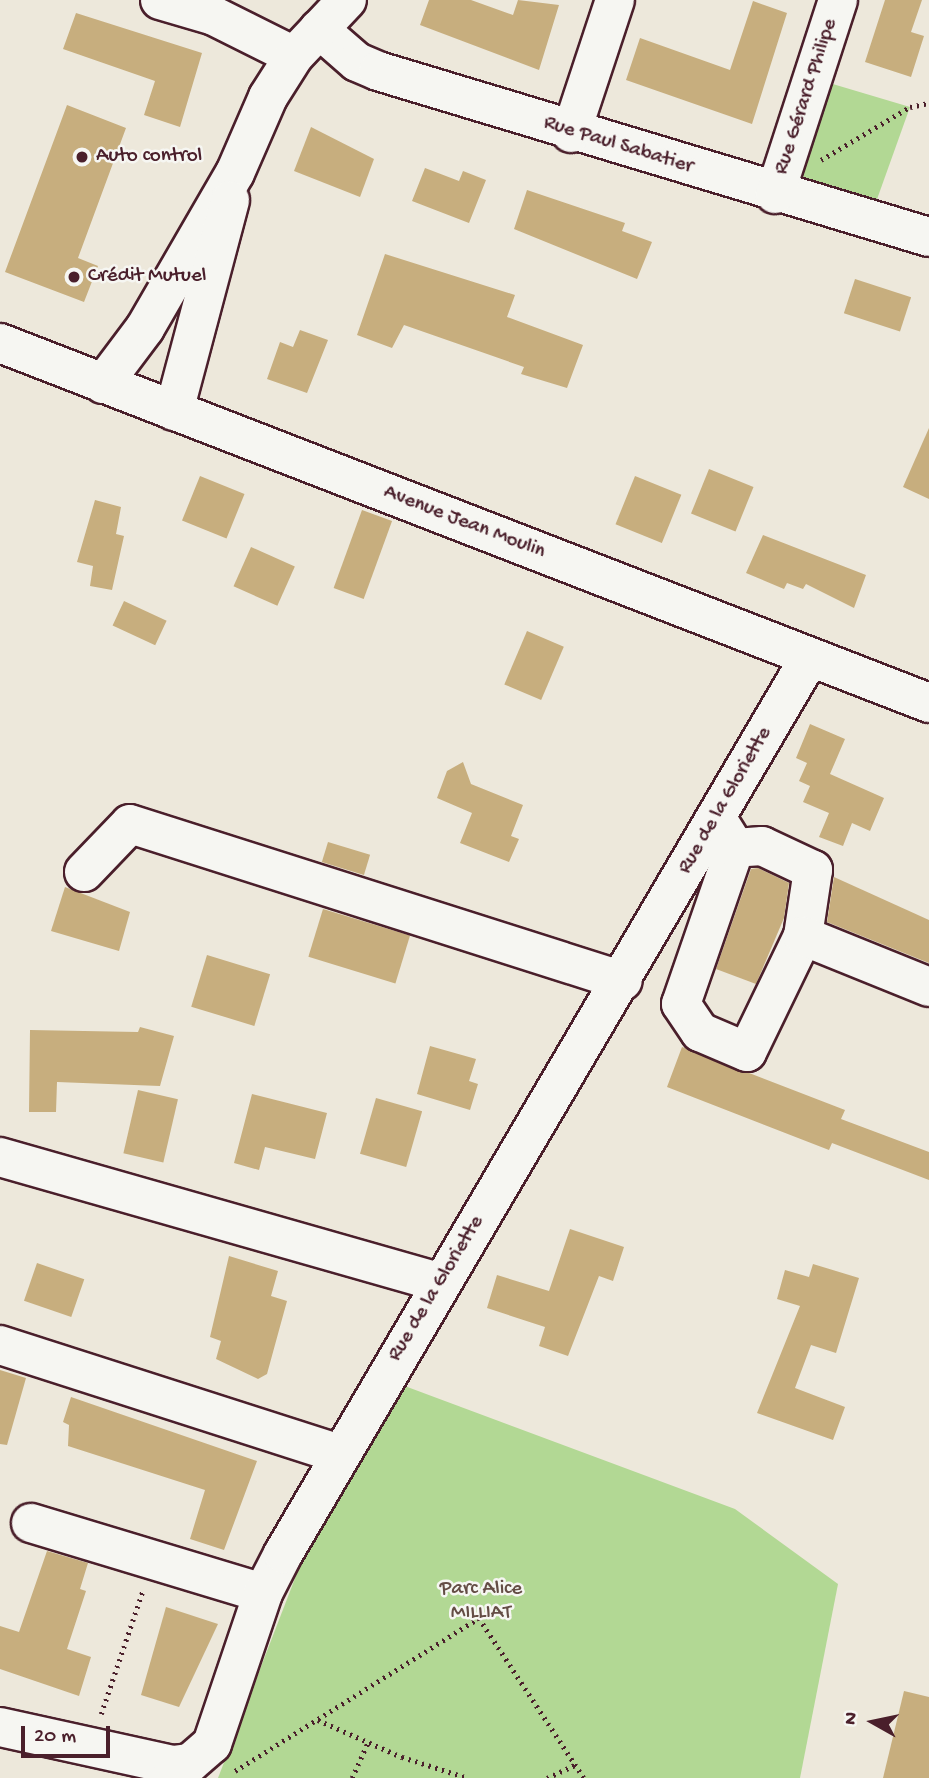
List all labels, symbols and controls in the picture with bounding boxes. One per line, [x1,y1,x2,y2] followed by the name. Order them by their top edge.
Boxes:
[770,16,844,178] street label: Rue Gérard Philipe
[540,111,696,181] street label: Rue Paul Sabatier
[96,144,202,170] place label: Auto control
[74,149,90,165] marker: Auto control
[88,264,206,290] place label: Crédit Mutuel
[66,269,82,285] marker: Crédit Mutuel
[380,481,548,565] street label: Avenue Jean Moulin
[674,723,778,879] street label: Rue de la Gloriette
[384,1212,490,1366] street label: Rue de la Gloriette
[440,1577,522,1627] park label: Parc Alice MILLIAT
[838,1687,908,1757] north arrow
[839,1711,864,1727] text: N
[24,1712,114,1756] scale bar
[34,1725,76,1750] text: 20 m

